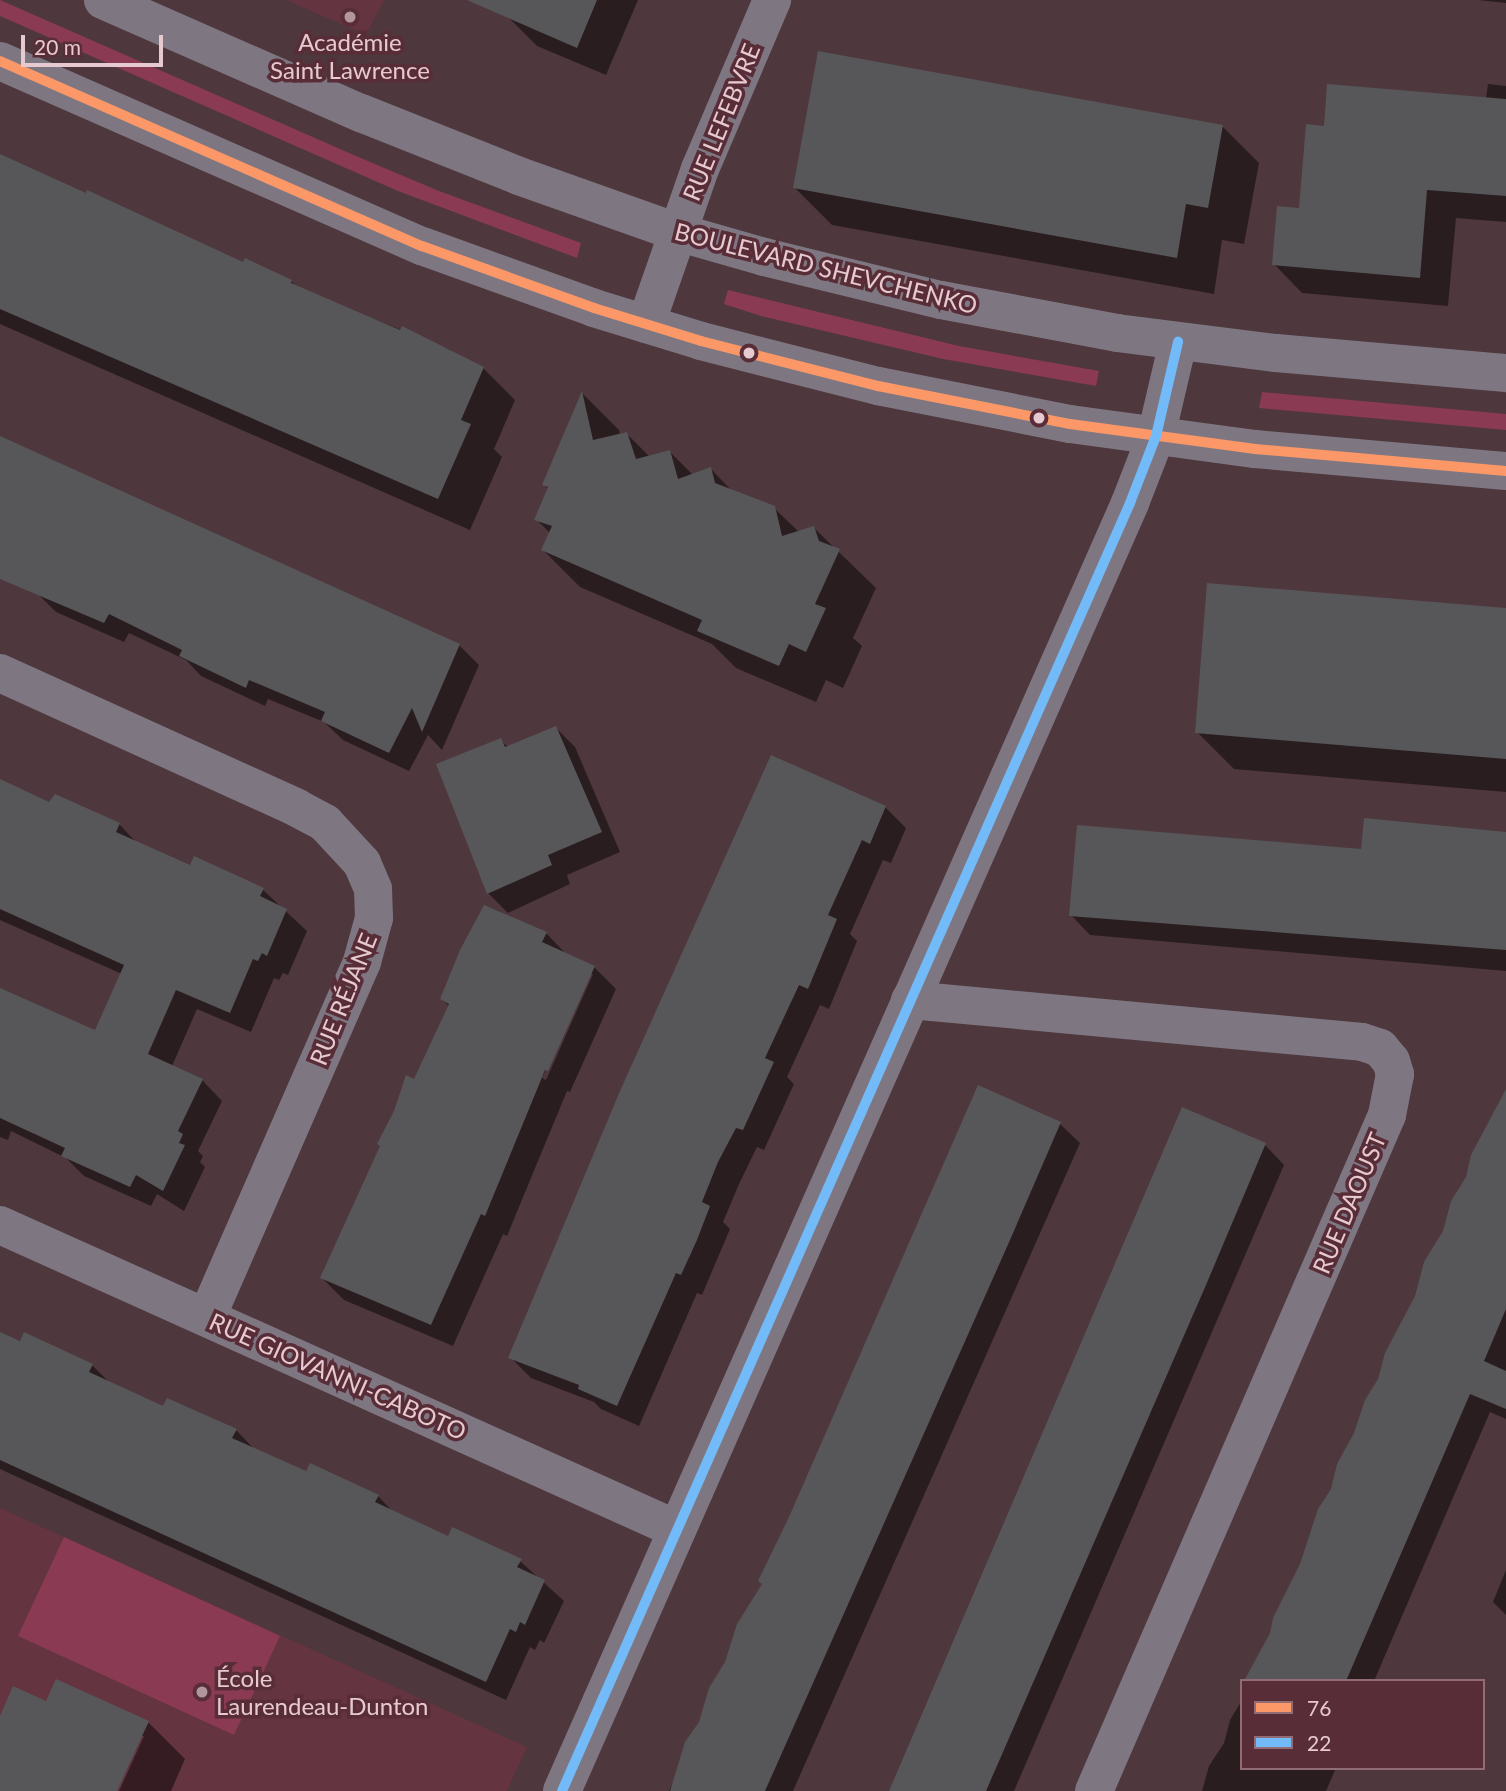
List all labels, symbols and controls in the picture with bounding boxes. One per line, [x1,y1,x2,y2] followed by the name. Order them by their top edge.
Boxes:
[342,9,358,25] marker: Académie Saint Lawrence
[24,21,166,65] scale bar
[270,28,430,84] place label: Académie Saint Lawrence
[34,34,81,59] text: 20 m
[676,39,766,205] street label: RUE LEFEBVRE
[672,216,980,320] street label: BOULEVARD SHEVCHENKO
[742,346,756,360] unlabelled marker
[1032,411,1046,425] unlabelled marker
[303,929,383,1069] street label: RUE RÉJANE
[1306,1128,1392,1278] street label: RUE DAOUST
[205,1306,471,1446] street label: RUE GIOVANNI-CABOTO
[216,1664,428,1720] place label: École Laurendeau-Dunton
[1240,1679,1485,1770] legend
[194,1684,210,1700] marker: École Laurendeau-Dunton
[1307,1695,1331,1720] text: 76
[1307,1730,1331,1755] text: 22

